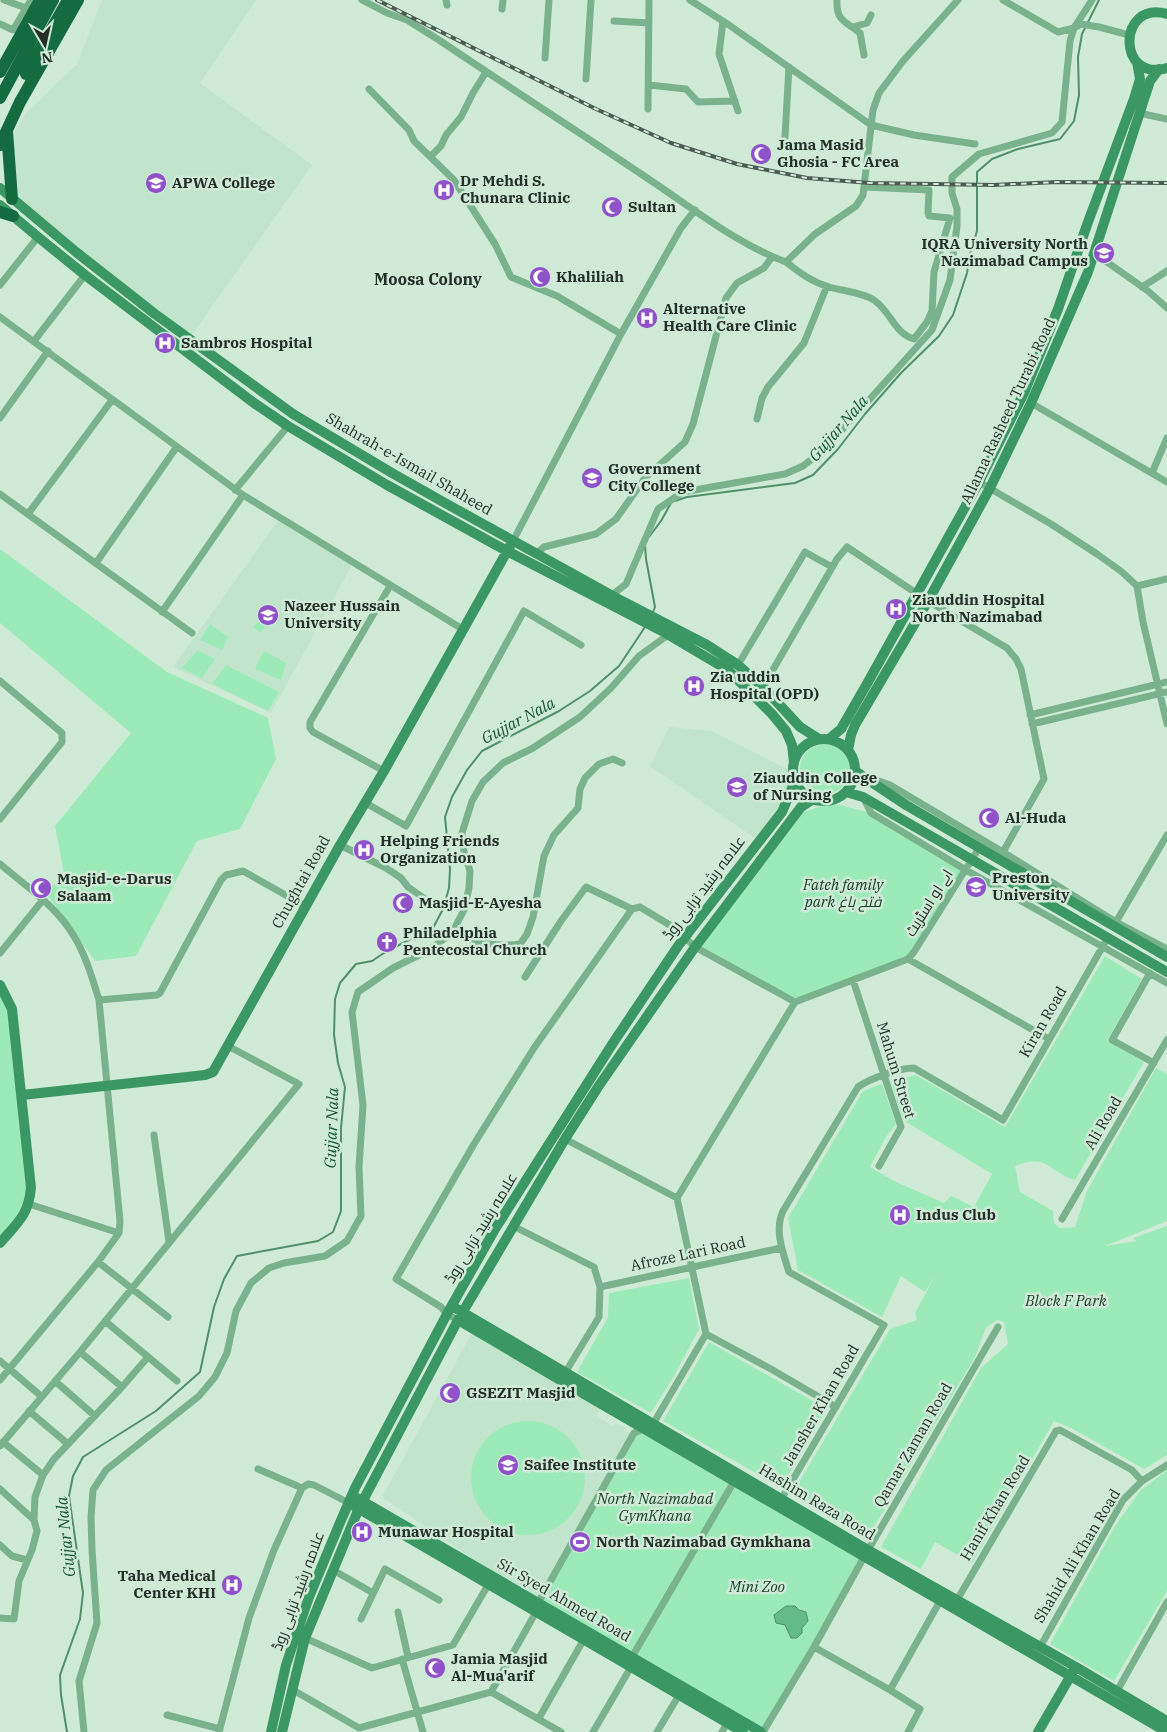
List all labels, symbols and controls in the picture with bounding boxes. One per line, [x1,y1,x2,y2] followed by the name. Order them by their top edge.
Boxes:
[20,20,70,70] north arrow
[40,48,54,68] text: N
[777,135,900,171] place label: Jama Masid Ghosia - FC Area
[749,142,773,166] mosque icon: Jama Masid Ghosia - FC Area
[144,171,168,195] school or university icon: APWA College
[460,171,570,207] place label: Dr Mehdi S. Chunara Clinic
[172,173,275,192] place label: APWA College
[432,178,456,202] hospital icon: Dr Mehdi S. Chunara Clinic
[600,195,624,219] mosque icon: Sultan
[628,197,676,216] place label: Sultan
[921,234,1088,270] place label: IQRA University North Nazimabad Campus
[1092,241,1116,265] school or university icon: IQRA University North Nazimabad Campus
[528,265,552,289] mosque icon: Khaliliah
[556,267,624,286] place label: Khaliliah
[374,269,483,289] district label: Moosa Colony
[663,299,797,335] place label: Alternative Health Care Clinic
[635,306,659,330] hospital icon: Alternative Health Care Clinic
[956,315,1059,507] street label: Allama Rasheed Turabi Road
[153,331,177,355] hospital icon: Sambros Hospital
[181,333,312,352] place label: Sambros Hospital
[804,391,872,465] water label: Gujjar Nala
[323,408,496,519] street label: Shahrah-e-Ismail Shaheed
[608,459,701,495] place label: Government City College
[580,466,604,490] school or university icon: Government City College
[912,590,1045,626] place label: Ziauddin Hospital North Nazimabad
[284,596,400,632] place label: Nazeer Hussain University
[884,597,908,621] hospital icon: Ziauddin Hospital North Nazimabad
[256,603,280,627] school or university icon: Nazeer Hussain University
[710,667,819,703] place label: Zia uddin Hospital (OPD)
[682,674,706,698] hospital icon: Zia uddin Hospital (OPD)
[478,692,559,748] water label: Gujjar Nala
[753,768,877,804] place label: Ziauddin College of Nursing
[725,775,749,799] school or university icon: Ziauddin College of Nursing
[977,806,1001,830] mosque icon: Al-Huda
[1005,808,1067,827] place label: Al-Huda
[380,831,499,867] place label: Helping Friends Organization
[267,832,334,932] street label: Chughtai Road
[658,832,750,944] street label: علامہ رشید ترابی روڈ
[352,838,376,862] hospital icon: Helping Friends Organization
[900,866,957,940] street label: اے او اسٹریٹ
[992,868,1070,904] place label: Preston University
[57,869,172,905] place label: Masjid-e-Darus Salaam
[802,875,884,912] park label: Fateh family park فتح باغ
[964,875,988,899] school or university icon: Preston University
[29,876,53,900] mosque icon: Masjid-e-Darus Salaam
[391,891,415,915] mosque icon: Masjid-E-Ayesha
[419,893,542,912] place label: Masjid-E-Ayesha
[403,923,547,959] place label: Philadelphia Pentecostal Church
[375,930,399,954] church icon: Philadelphia Pentecostal Church
[1015,983,1071,1061] street label: Kiran Road
[873,1019,920,1120] street label: Mahum Street
[320,1087,342,1169] water label: Gujjar Nala
[1080,1093,1125,1153] street label: Ali Road
[440,1169,522,1287] street label: علامہ رشید ترابی روڈ
[888,1203,912,1227] hospital icon: Indus Club
[916,1205,996,1224] place label: Indus Club
[629,1232,747,1275] street label: Afroze Lari Road
[1024,1291,1107,1310] park label: Block F Park
[778,1341,863,1469] street label: Jansher Khan Road
[869,1379,956,1510] street label: Qamar Zaman Road
[438,1381,462,1405] mosque icon: GSEZIT Masjid
[466,1383,576,1402] place label: GSEZIT Masjid
[956,1451,1034,1564] street label: Hanif Khan Road
[496,1453,520,1477] school or university icon: Saifee Institute
[524,1455,636,1474] place label: Saifee Institute
[756,1459,879,1544] street label: Hashim Raza Road
[1029,1485,1124,1626] street label: Shahid Ali Khan Road
[596,1489,714,1525] park label: North Nazimabad GymKhana
[51,1495,79,1578] water label: Gujjar Nala
[350,1520,374,1544] hospital icon: Munawar Hospital
[378,1522,514,1541] place label: Munawar Hospital
[267,1529,329,1653] street label: علامہ رشید ترابی روڈ
[568,1530,592,1554] sports icon: North Nazimabad Gymkhana
[596,1532,811,1551] place label: North Nazimabad Gymkhana
[494,1553,635,1646] street label: Sir Syed Ahmed Road
[118,1566,216,1602] place label: Taha Medical Center KHI
[220,1573,244,1597] hospital icon: Taha Medical Center KHI
[728,1577,785,1596] park label: Mini Zoo
[451,1649,548,1685] place label: Jamia Masjid Al-Mua'arif
[423,1656,447,1680] mosque icon: Jamia Masjid Al-Mua'arif

